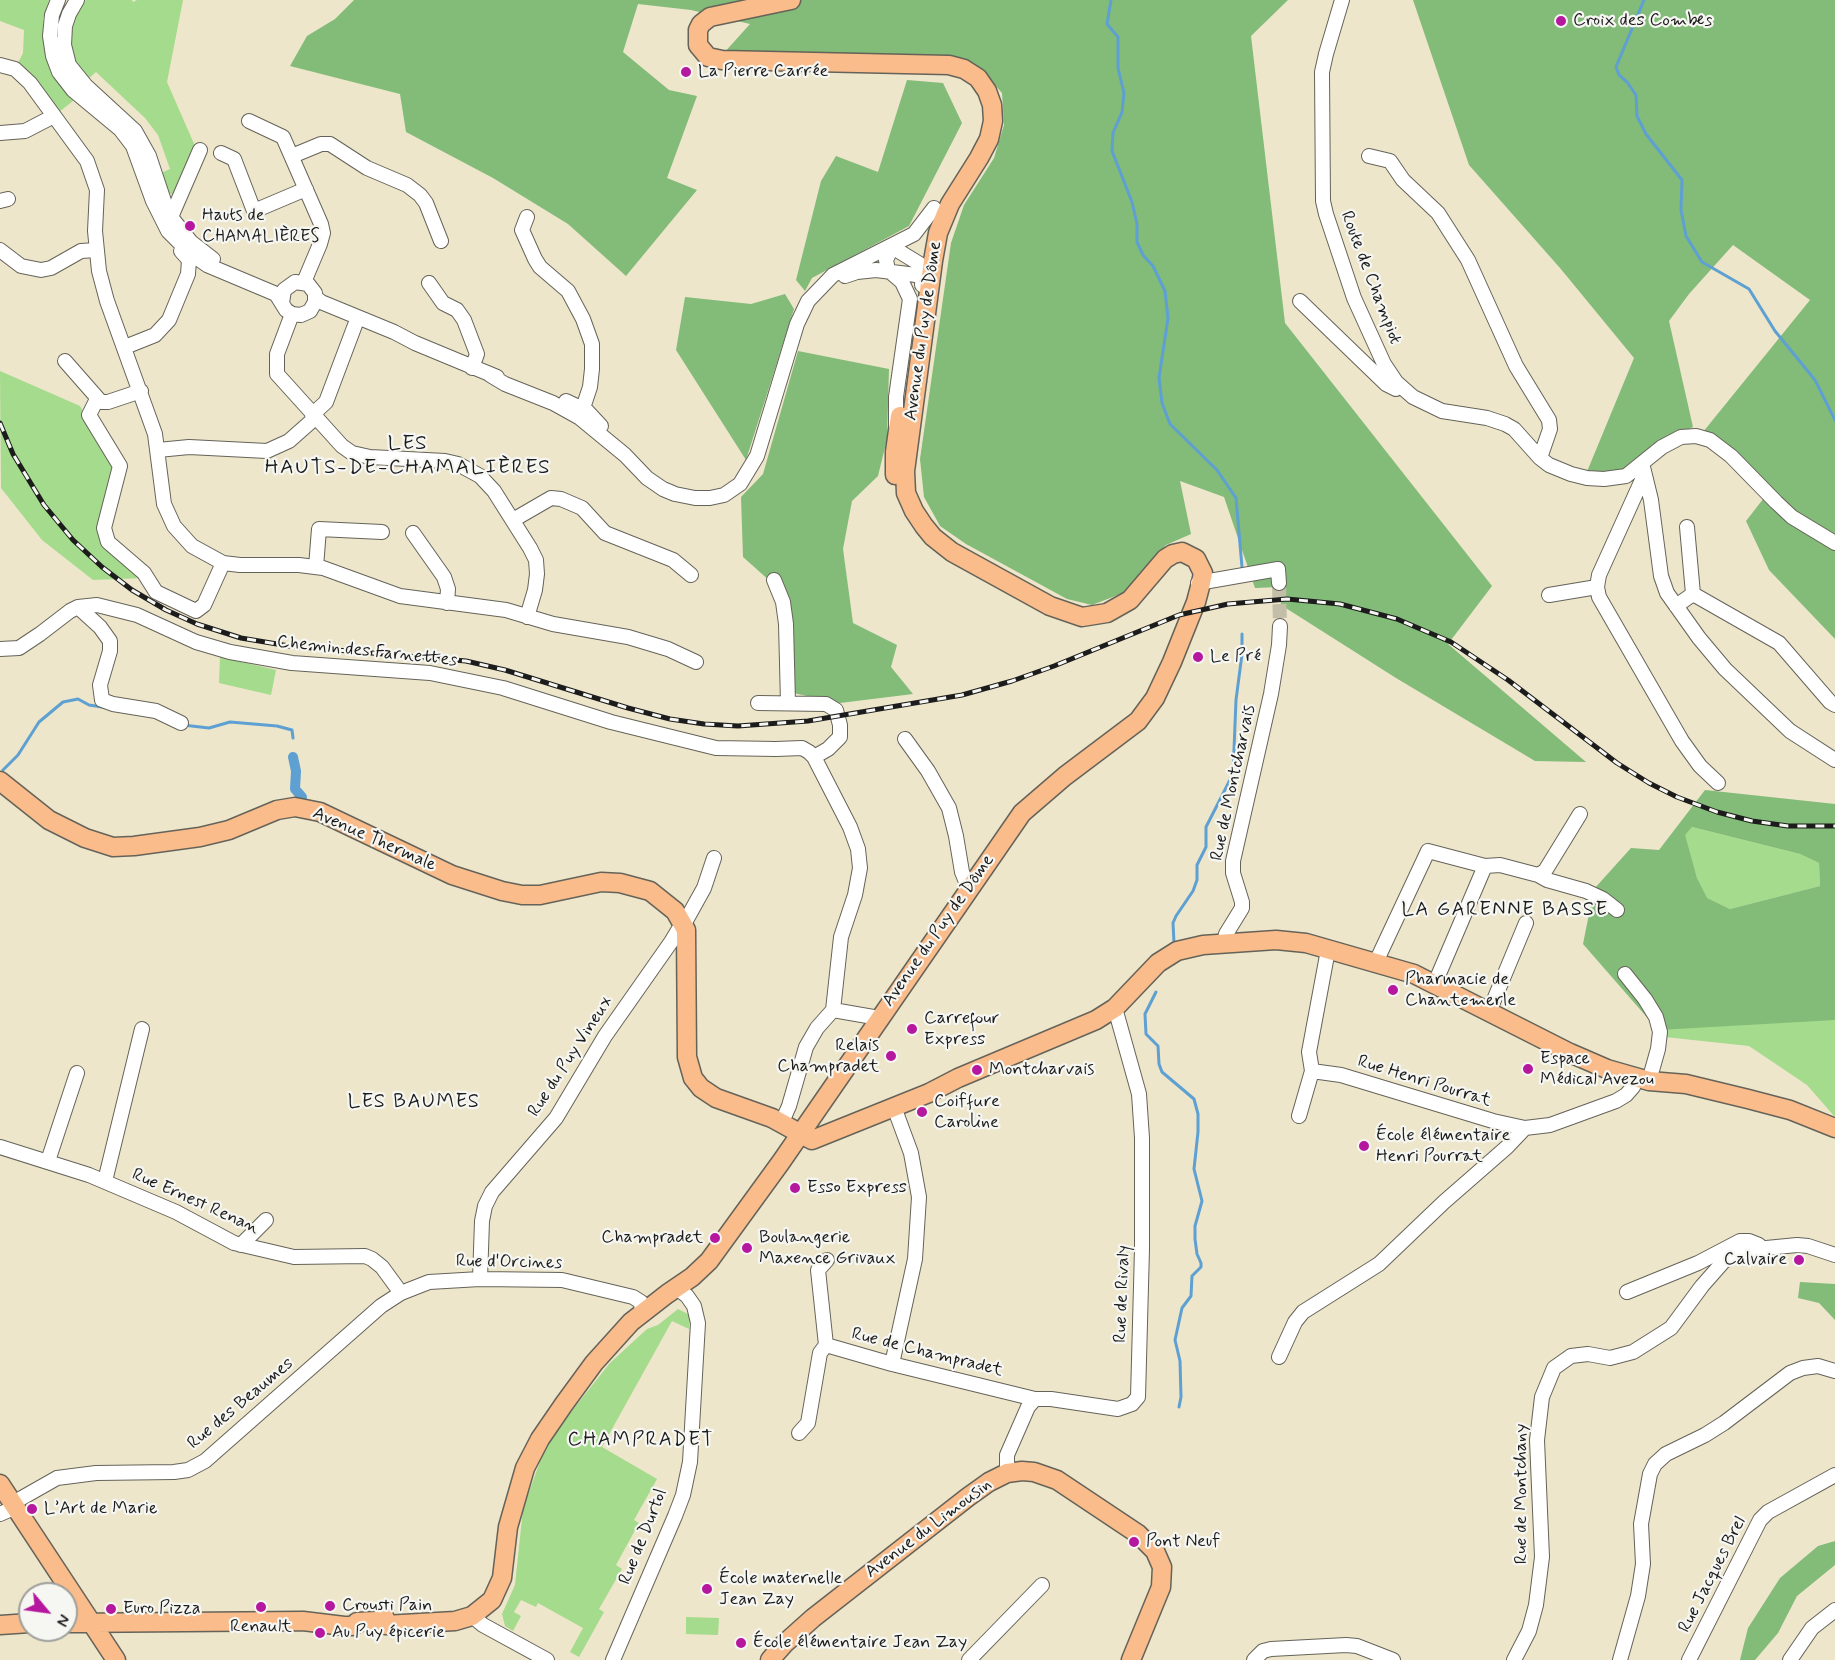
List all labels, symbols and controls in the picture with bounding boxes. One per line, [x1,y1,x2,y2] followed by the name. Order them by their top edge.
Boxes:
[1573,10,1712,32] place label: Croix des Combes
[1554,14,1568,28] marker: Croix des Combes
[698,61,828,83] place label: La Pierre Carrée
[679,65,693,79] marker: La Pierre Carrée
[202,205,320,248] place label: Hauts de CHAMALIÈRES
[1335,208,1405,348] street label: Route de Champiot
[183,219,197,233] marker: Hauts de CHAMALIÈRES
[901,240,947,422] street label: Avenue du Puy de Dôme
[268,432,548,482] district label: LES HAUTS-DE-CHAMALIÈRES
[276,632,458,672] street label: Chemin des Farnettes
[1210,646,1261,668] place label: Le Pré
[1191,650,1205,664] marker: Le Pré
[1207,703,1261,863] street label: Rue de Montcharvais
[309,803,439,877] street label: Avenue Thermale
[878,851,1000,1011] street label: Avenue du Puy de Dôme
[1400,899,1610,923] district label: LA GARENNE BASSE
[1405,969,1516,1012] place label: Pharmacie de Chantemerle
[1386,983,1400,997] marker: Pharmacie de Chantemerle
[524,993,618,1121] street label: Rue du Puy Vineux
[924,1008,999,1050] place label: Carrefour Express
[905,1022,919,1036] marker: Carrefour Express
[777,1035,879,1078] place label: Relais Champradet
[1540,1048,1654,1090] place label: Espace Médical Avezou
[884,1049,898,1063] marker: Relais Champradet
[1355,1051,1493,1113] street label: Rue Henri Pourrat
[989,1059,1094,1081] place label: Montcharvais
[1521,1062,1535,1076] marker: Espace Médical Avezou
[970,1063,984,1077] marker: Montcharvais
[347,1091,481,1115] district label: LES BAUMES
[934,1091,1000,1134] place label: Coiffure Caroline
[915,1105,929,1119] marker: Coiffure Caroline
[1376,1125,1510,1168] place label: École élémentaire Henri Pourrat
[1357,1139,1371,1153] marker: École élémentaire Henri Pourrat
[128,1164,262,1240] street label: Rue Ernest Renan
[807,1177,907,1199] place label: Esso Express
[788,1181,802,1195] marker: Esso Express
[601,1227,703,1249] place label: Champradet
[759,1227,896,1270] place label: Boulangerie Maxence Grivaux
[708,1231,722,1245] marker: Champradet
[740,1241,754,1255] marker: Boulangerie Maxence Grivaux
[1111,1245,1135,1343] street label: Rue de Rivaly
[1724,1249,1787,1271] place label: Calvaire
[456,1251,562,1275] street label: Rue d'Orcines
[1792,1253,1806,1267] marker: Calvaire
[849,1324,1005,1382] street label: Rue de Champradet
[184,1353,298,1455] street label: Rue des Beaumes
[1511,1424,1533,1564] street label: Rue de Montchany
[569,1429,713,1453] district label: CHAMPRADET
[862,1474,996,1584] street label: Avenue du Limousin
[615,1486,673,1588] street label: Rue de Durtol
[44,1498,157,1520] place label: L’Art de Marie
[25,1502,39,1516] marker: L’Art de Marie
[1674,1513,1752,1637] street label: Rue Jacques Brel
[1146,1531,1220,1553] place label: Pont Neuf
[1127,1535,1141,1549] marker: Pont Neuf
[719,1568,842,1610] place label: École maternelle Jean Zay
[18,1582,78,1642] north arrow
[700,1582,714,1596] marker: École maternelle Jean Zay
[342,1595,432,1617] place label: Crousti Pain
[123,1598,201,1620] place label: Euro Pizza
[323,1599,337,1613] marker: Crousti Pain
[254,1600,268,1614] marker: Renault
[104,1602,118,1616] marker: Euro Pizza
[51,1610,74,1630] text: N
[230,1616,292,1638] place label: Renault
[332,1622,445,1644] place label: Au Puy épicerie
[313,1626,327,1640] marker: Au Puy épicerie
[753,1632,967,1654] place label: École élémentaire Jean Zay
[734,1636,748,1650] marker: École élémentaire Jean Zay

